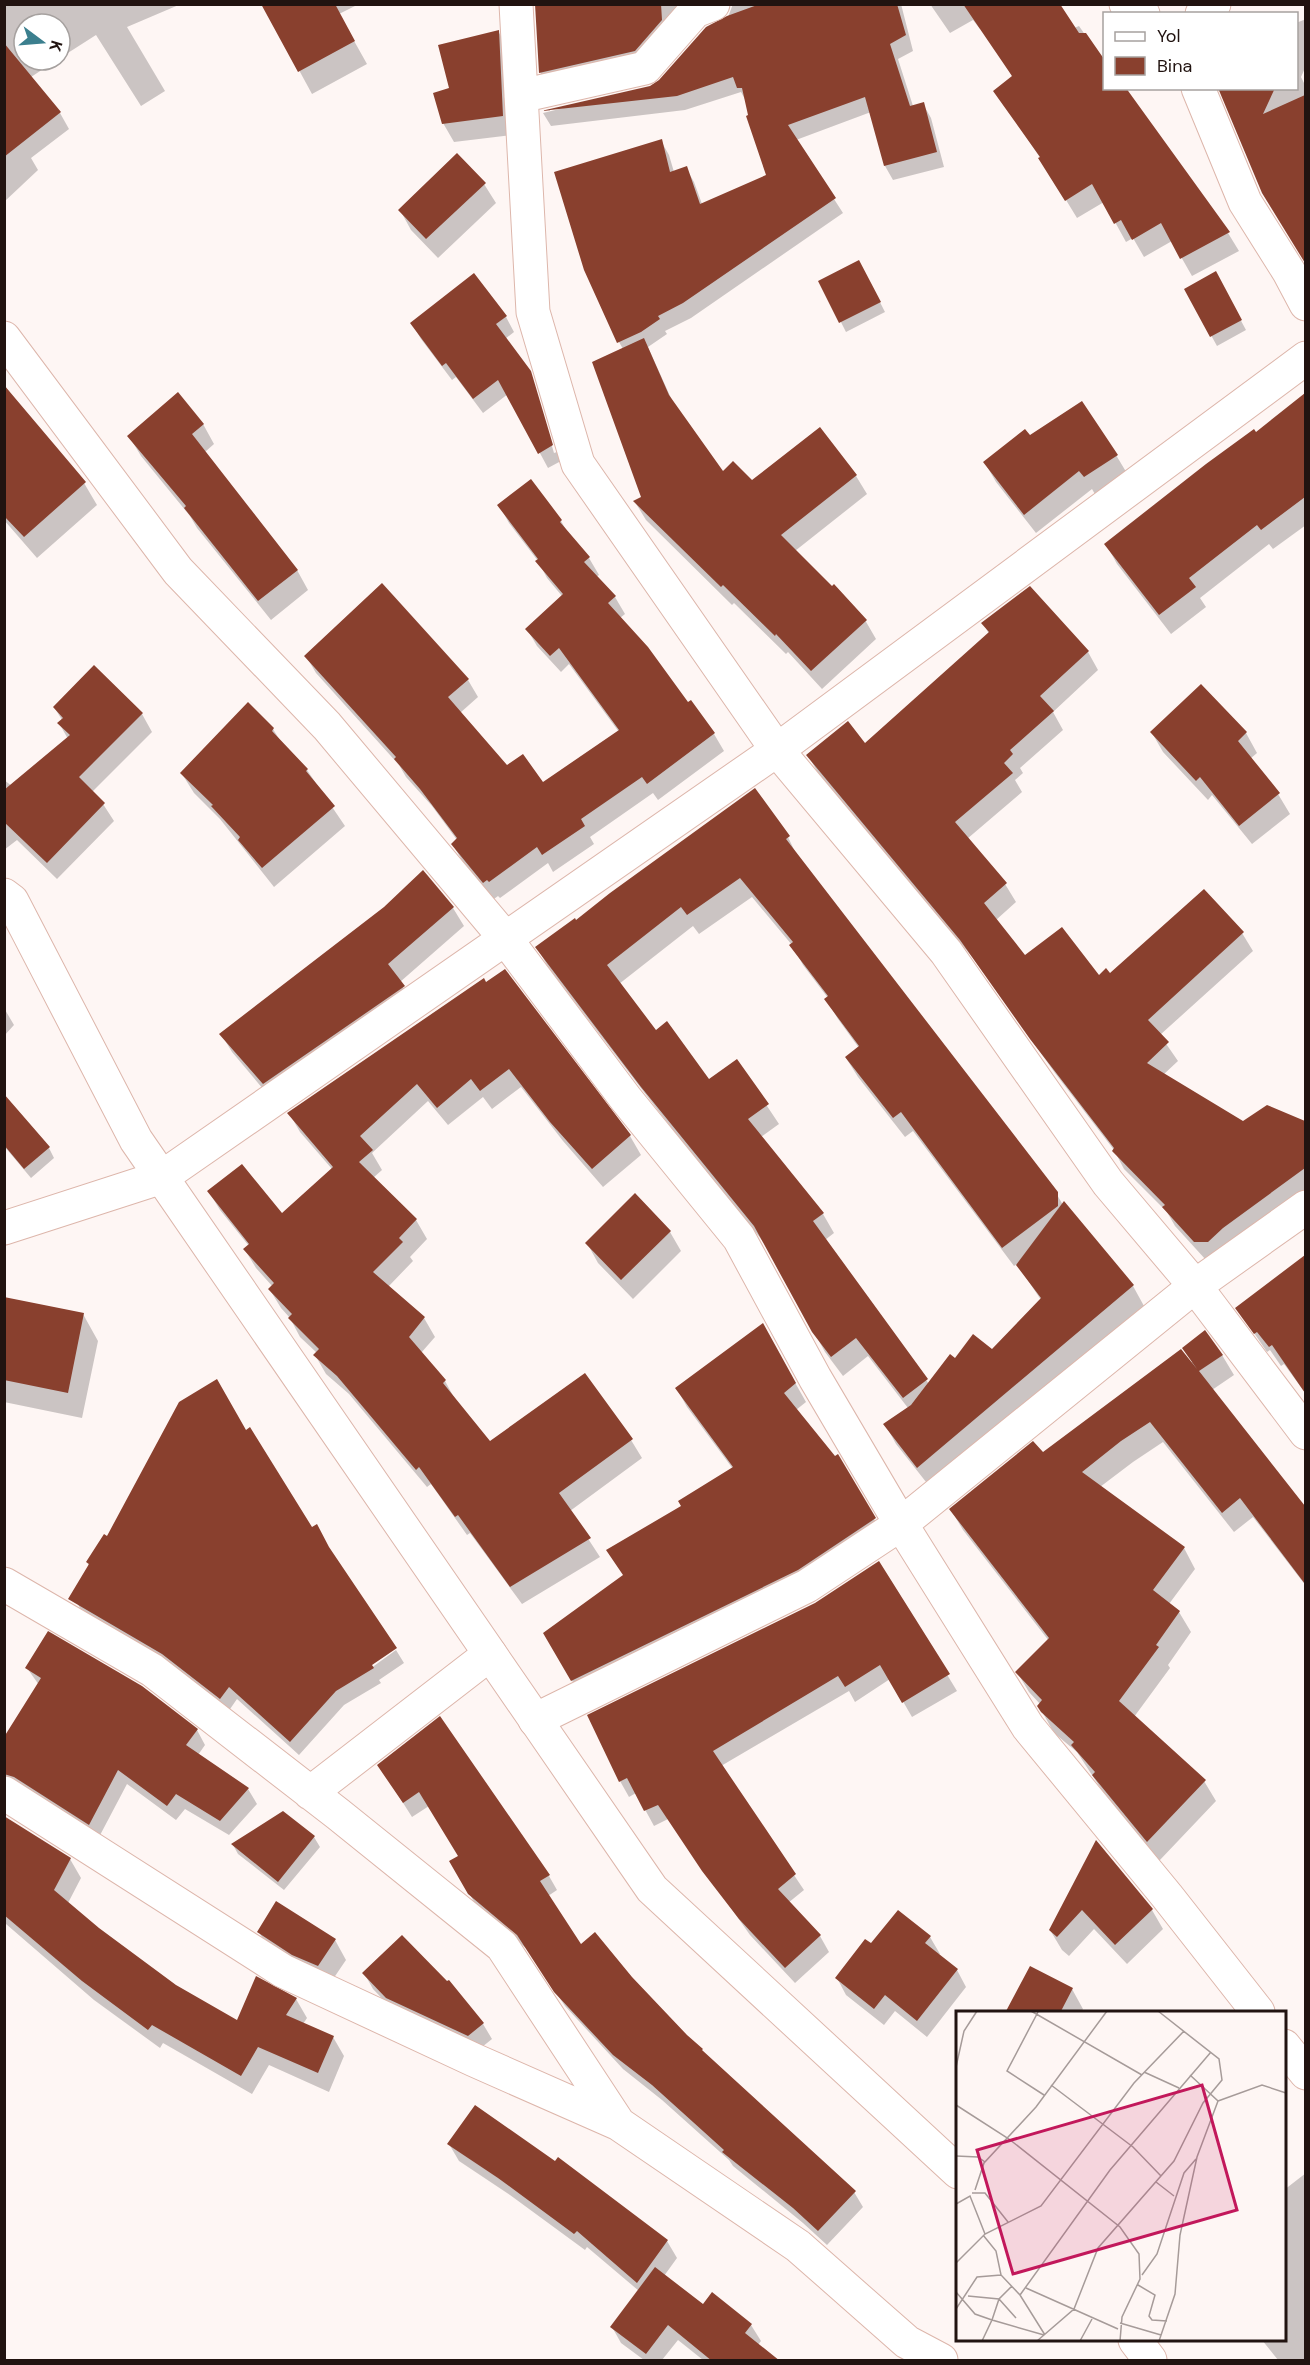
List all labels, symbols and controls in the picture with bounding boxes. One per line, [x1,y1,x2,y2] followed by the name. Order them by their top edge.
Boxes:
[12,12,72,72] north arrow
[1103,12,1298,90] legend
[1157,24,1181,48] text: Yol
[44,38,67,54] text: K
[1157,54,1192,78] text: Bina
[956,2011,1286,2341] inset map

